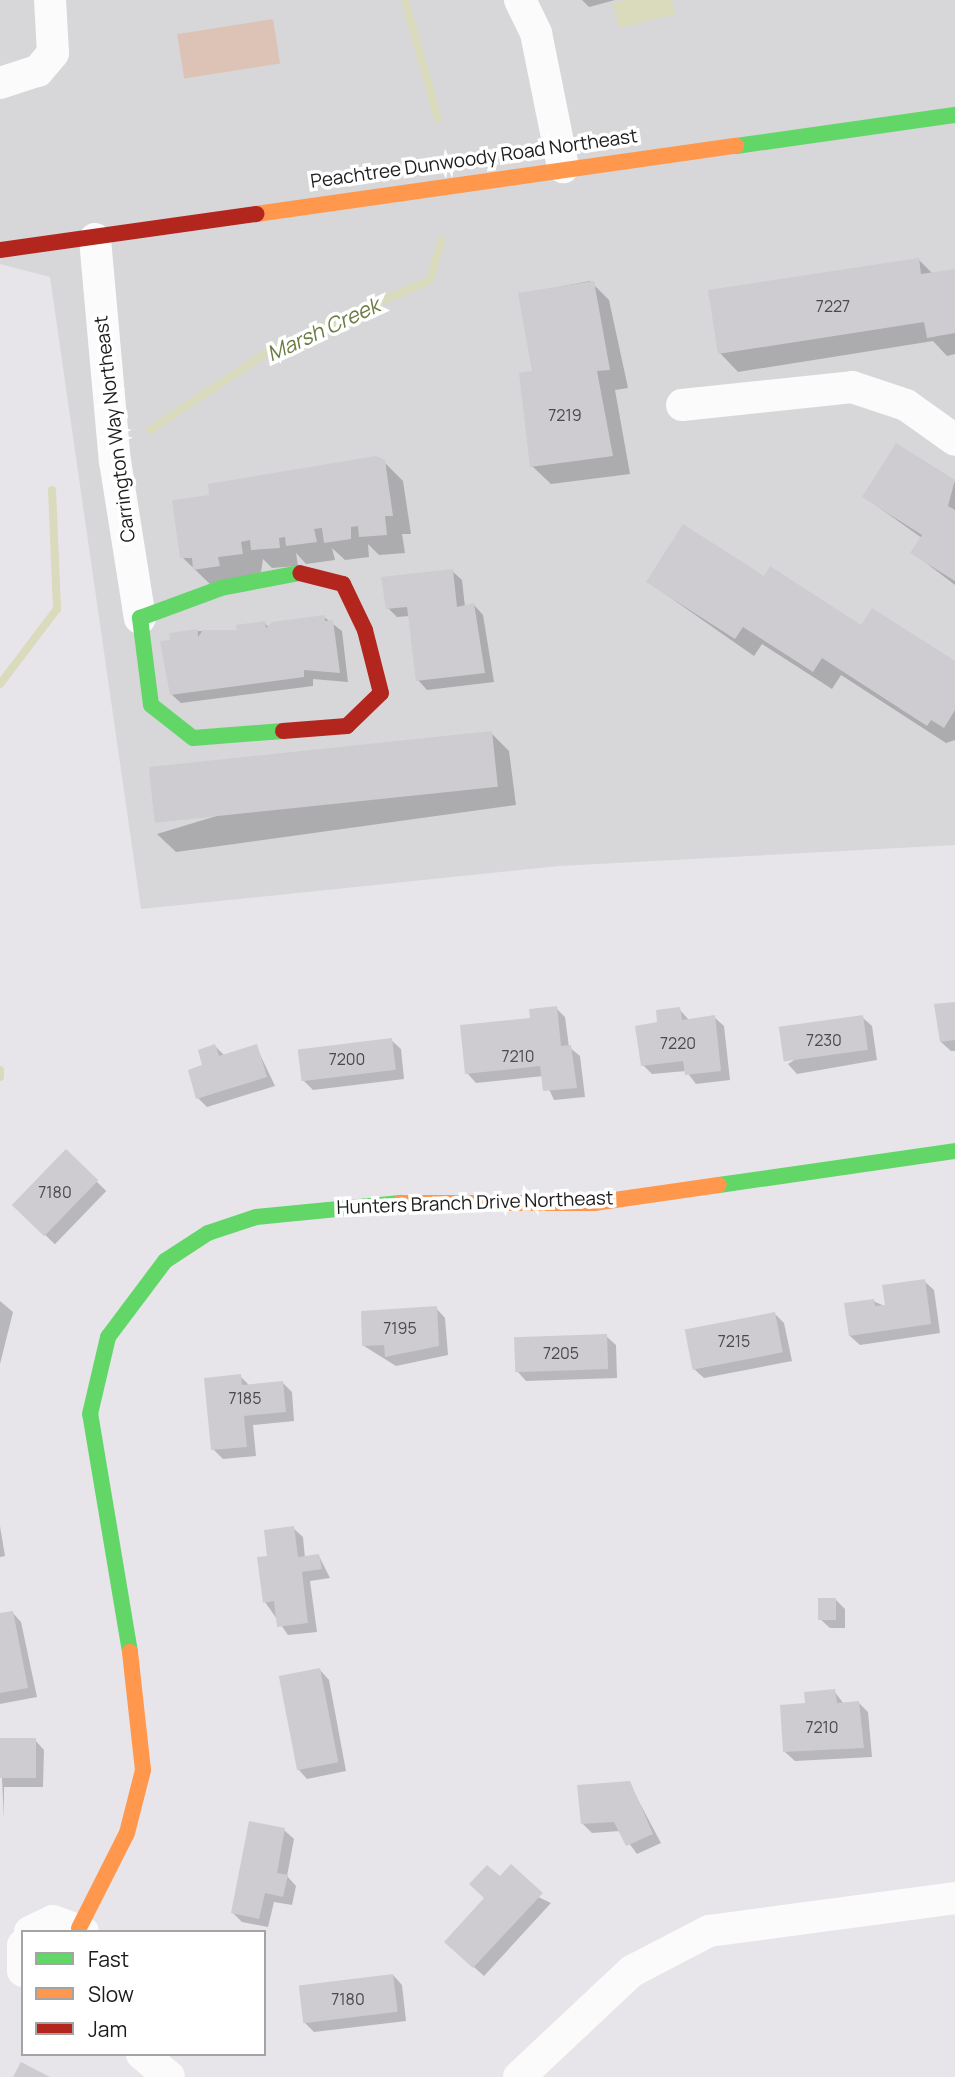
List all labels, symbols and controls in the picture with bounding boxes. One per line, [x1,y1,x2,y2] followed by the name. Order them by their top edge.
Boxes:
[309,125,639,193] street label: Peachtree Dunwoody Road Northeast
[263,292,383,366] water label: Marsh Creek
[816,296,850,316] house number: 7227
[90,314,140,544] street label: Carrington Way Northeast
[548,405,582,425] house number: 7219
[806,1030,842,1050] house number: 7230
[660,1033,696,1053] house number: 7220
[501,1046,535,1066] house number: 7210
[329,1049,365,1069] house number: 7200
[38,1182,72,1202] house number: 7180
[336,1187,614,1219] street label: Hunters Branch Drive Northeast
[383,1318,417,1338] house number: 7195
[718,1331,750,1351] house number: 7215
[543,1343,579,1363] house number: 7205
[229,1388,261,1408] house number: 7185
[805,1717,839,1737] house number: 7210
[21,1930,266,2056] legend
[88,1945,129,1973] text: Fast
[88,1980,134,2008] text: Slow
[331,1989,365,2009] house number: 7180
[88,2015,127,2043] text: Jam

